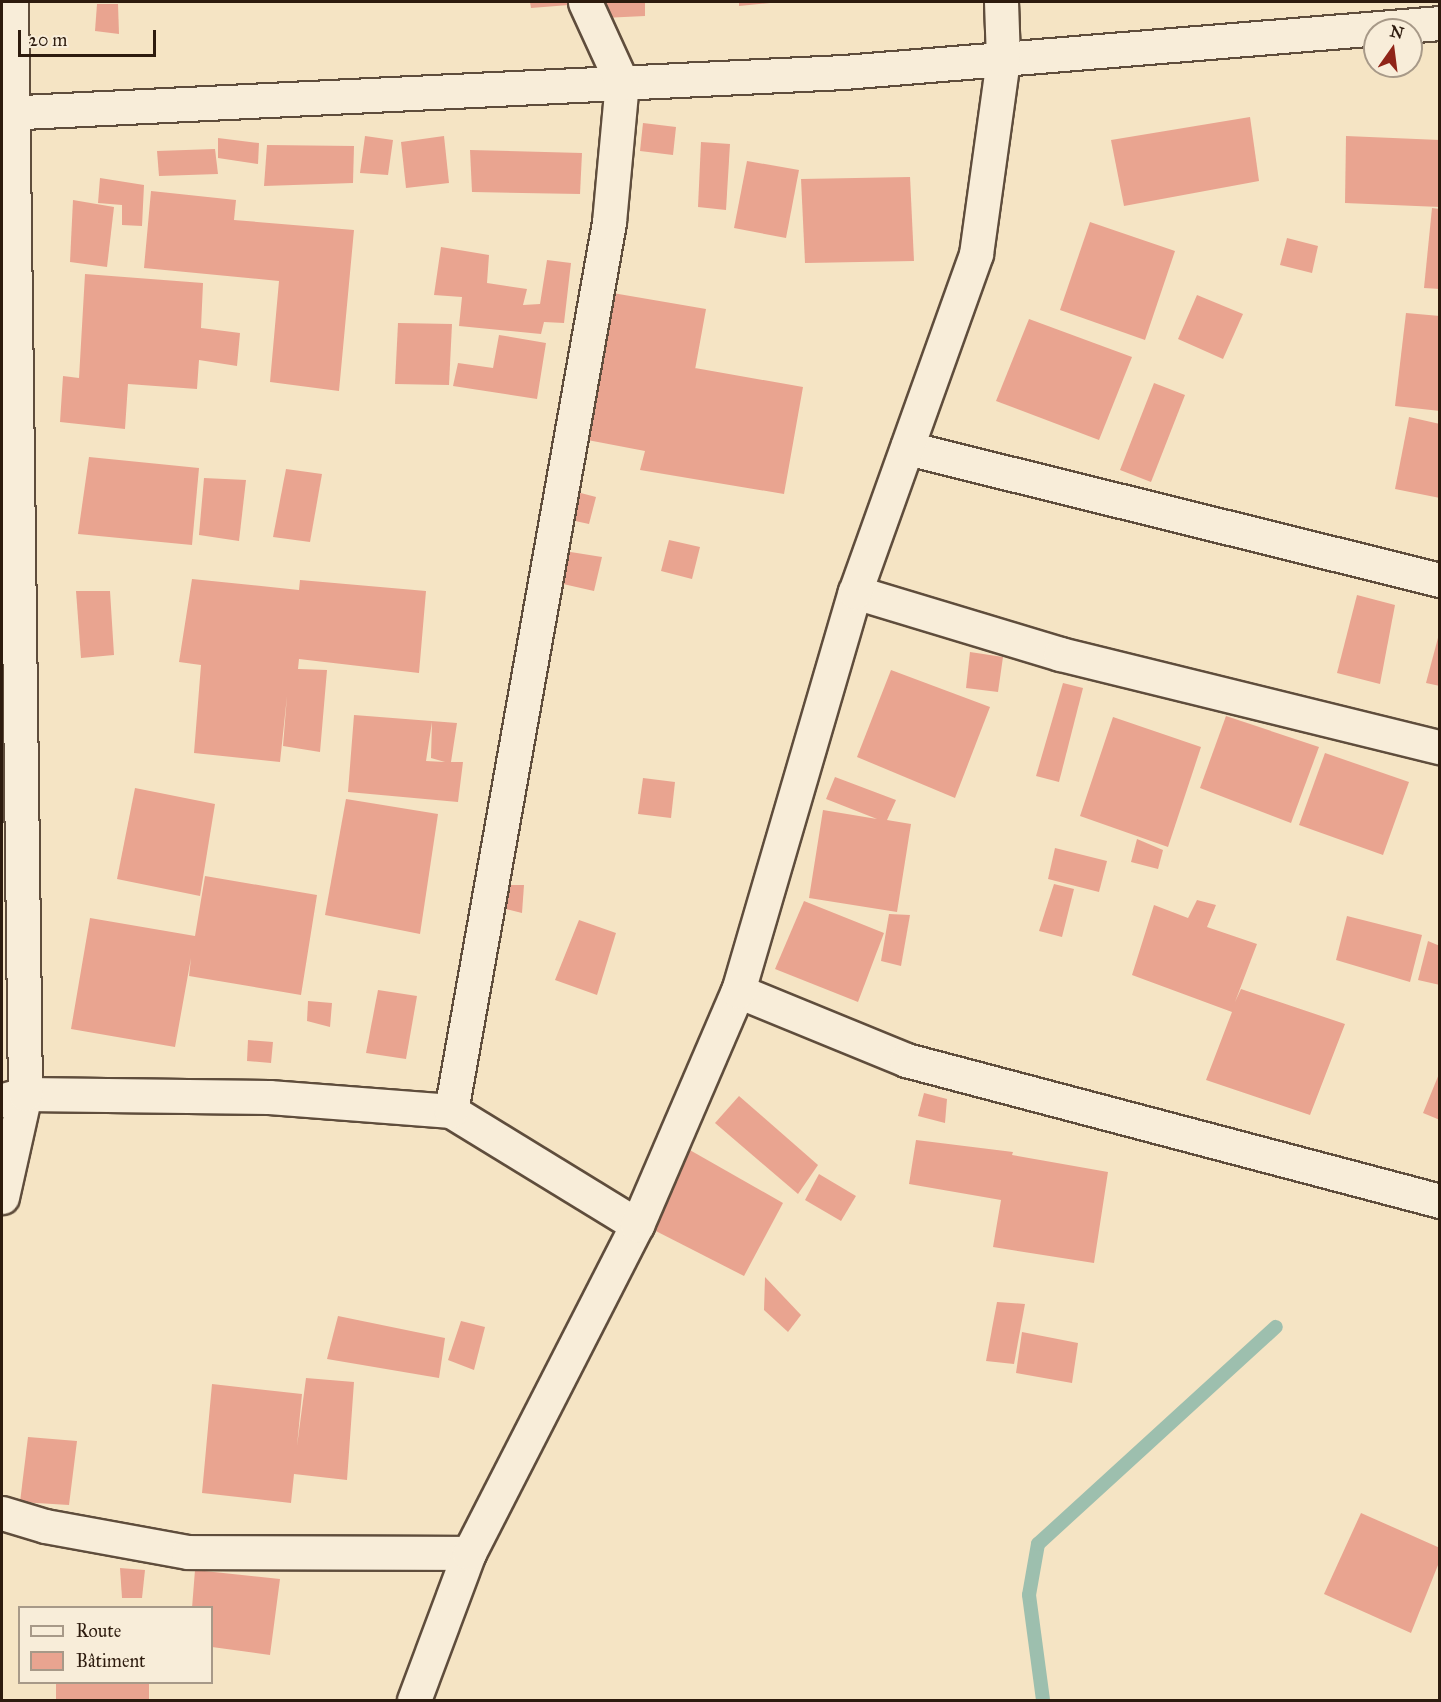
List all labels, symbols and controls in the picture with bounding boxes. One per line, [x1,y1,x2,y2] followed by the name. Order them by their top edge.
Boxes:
[21,18,159,56] scale bar
[1363,18,1423,78] north arrow
[1388,21,1406,43] text: N
[29,29,67,51] text: 20 m
[18,1606,213,1684] legend
[76,1620,121,1642] text: Route
[76,1650,145,1672] text: Bâtiment

